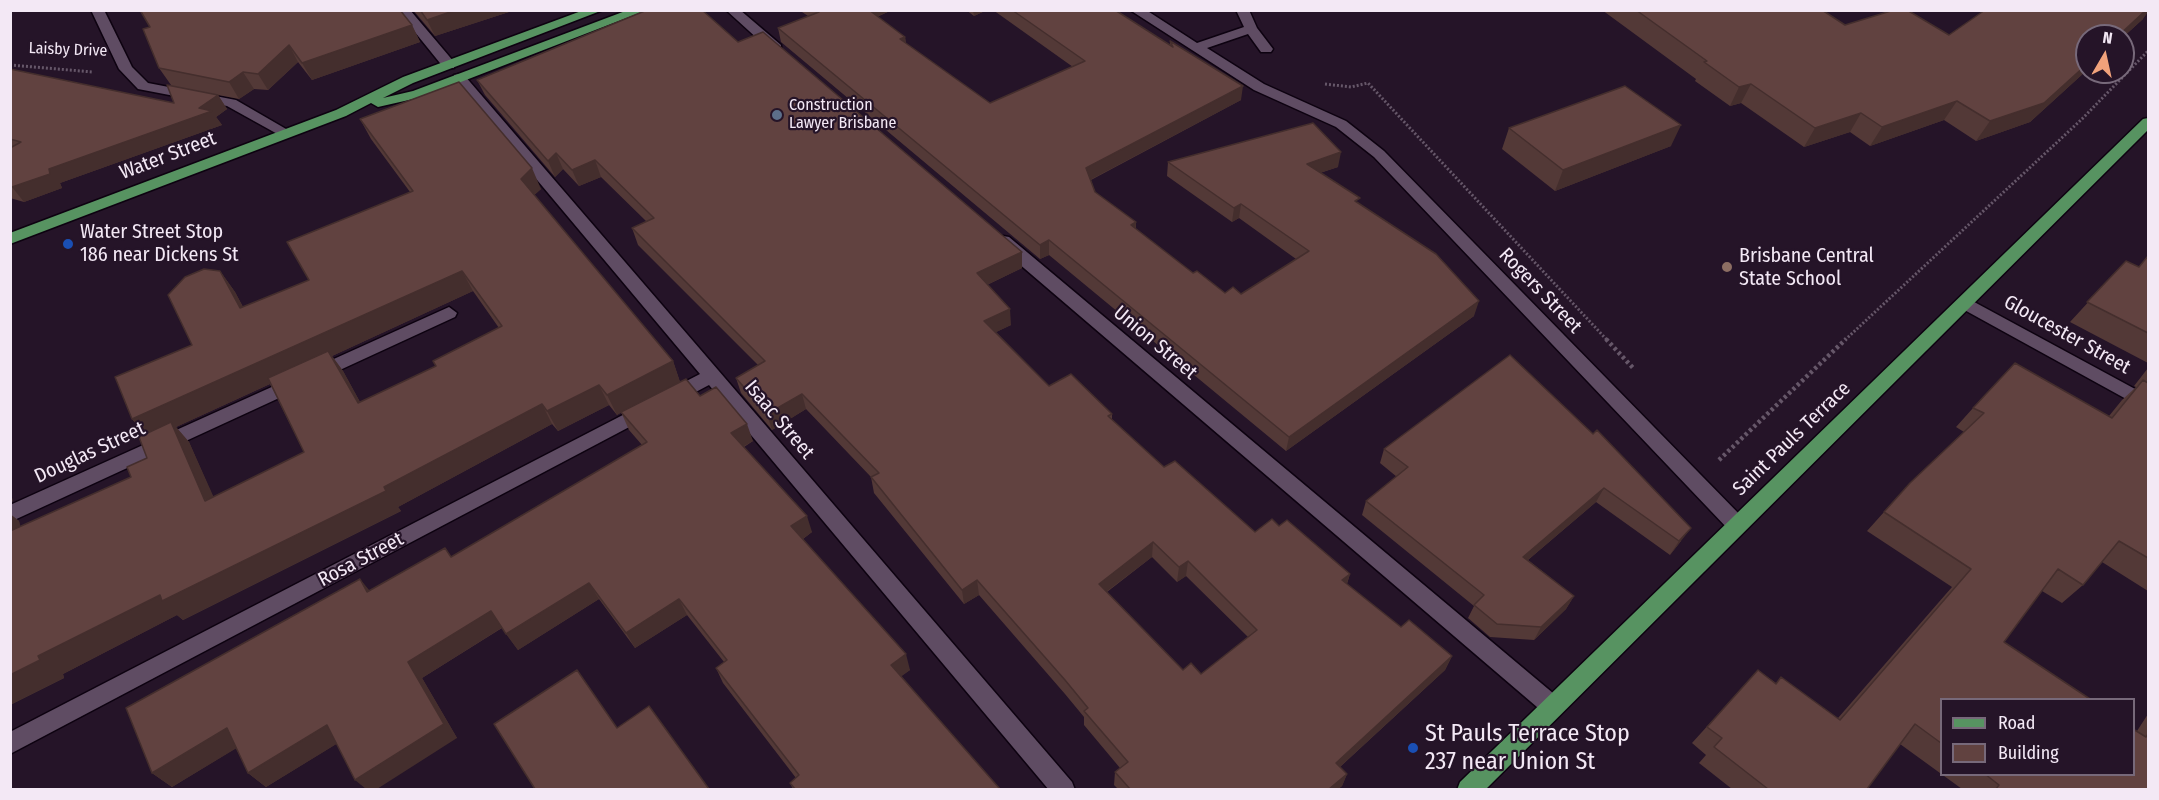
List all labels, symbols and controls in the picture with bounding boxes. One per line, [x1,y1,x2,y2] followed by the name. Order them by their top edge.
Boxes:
[2075,24,2135,84] north arrow
[2101,28,2114,48] text: N
[28,39,108,61] street label: Laisby Drive
[789,96,896,134] place label: Construction Lawyer Brisbane
[770,108,784,122] marker: Construction Lawyer Brisbane
[116,127,220,185] street label: Water Street
[80,220,239,267] place label: Water Street Stop 186 near Dickens St
[61,237,75,251] marker: Water Street Stop 186 near Dickens St
[1493,243,1587,339] street label: Rogers Street
[1739,244,1874,291] place label: Brisbane Central State School
[1720,260,1734,274] marker: Brisbane Central State School
[1999,290,2135,380] street label: Gloucester Street
[1108,301,1202,385] street label: Union Street
[739,376,819,464] street label: Isaac Street
[1728,377,1856,501] street label: Saint Pauls Terrace
[31,417,149,489] street label: Douglas Street
[314,528,408,592] street label: Rosa Street
[1940,698,2135,776] legend
[1998,712,2035,734] text: Road
[1425,720,1630,776] place label: St Pauls Terrace Stop 237 near Union St
[1406,741,1420,755] marker: St Pauls Terrace Stop 237 near Union St
[1998,742,2059,764] text: Building

